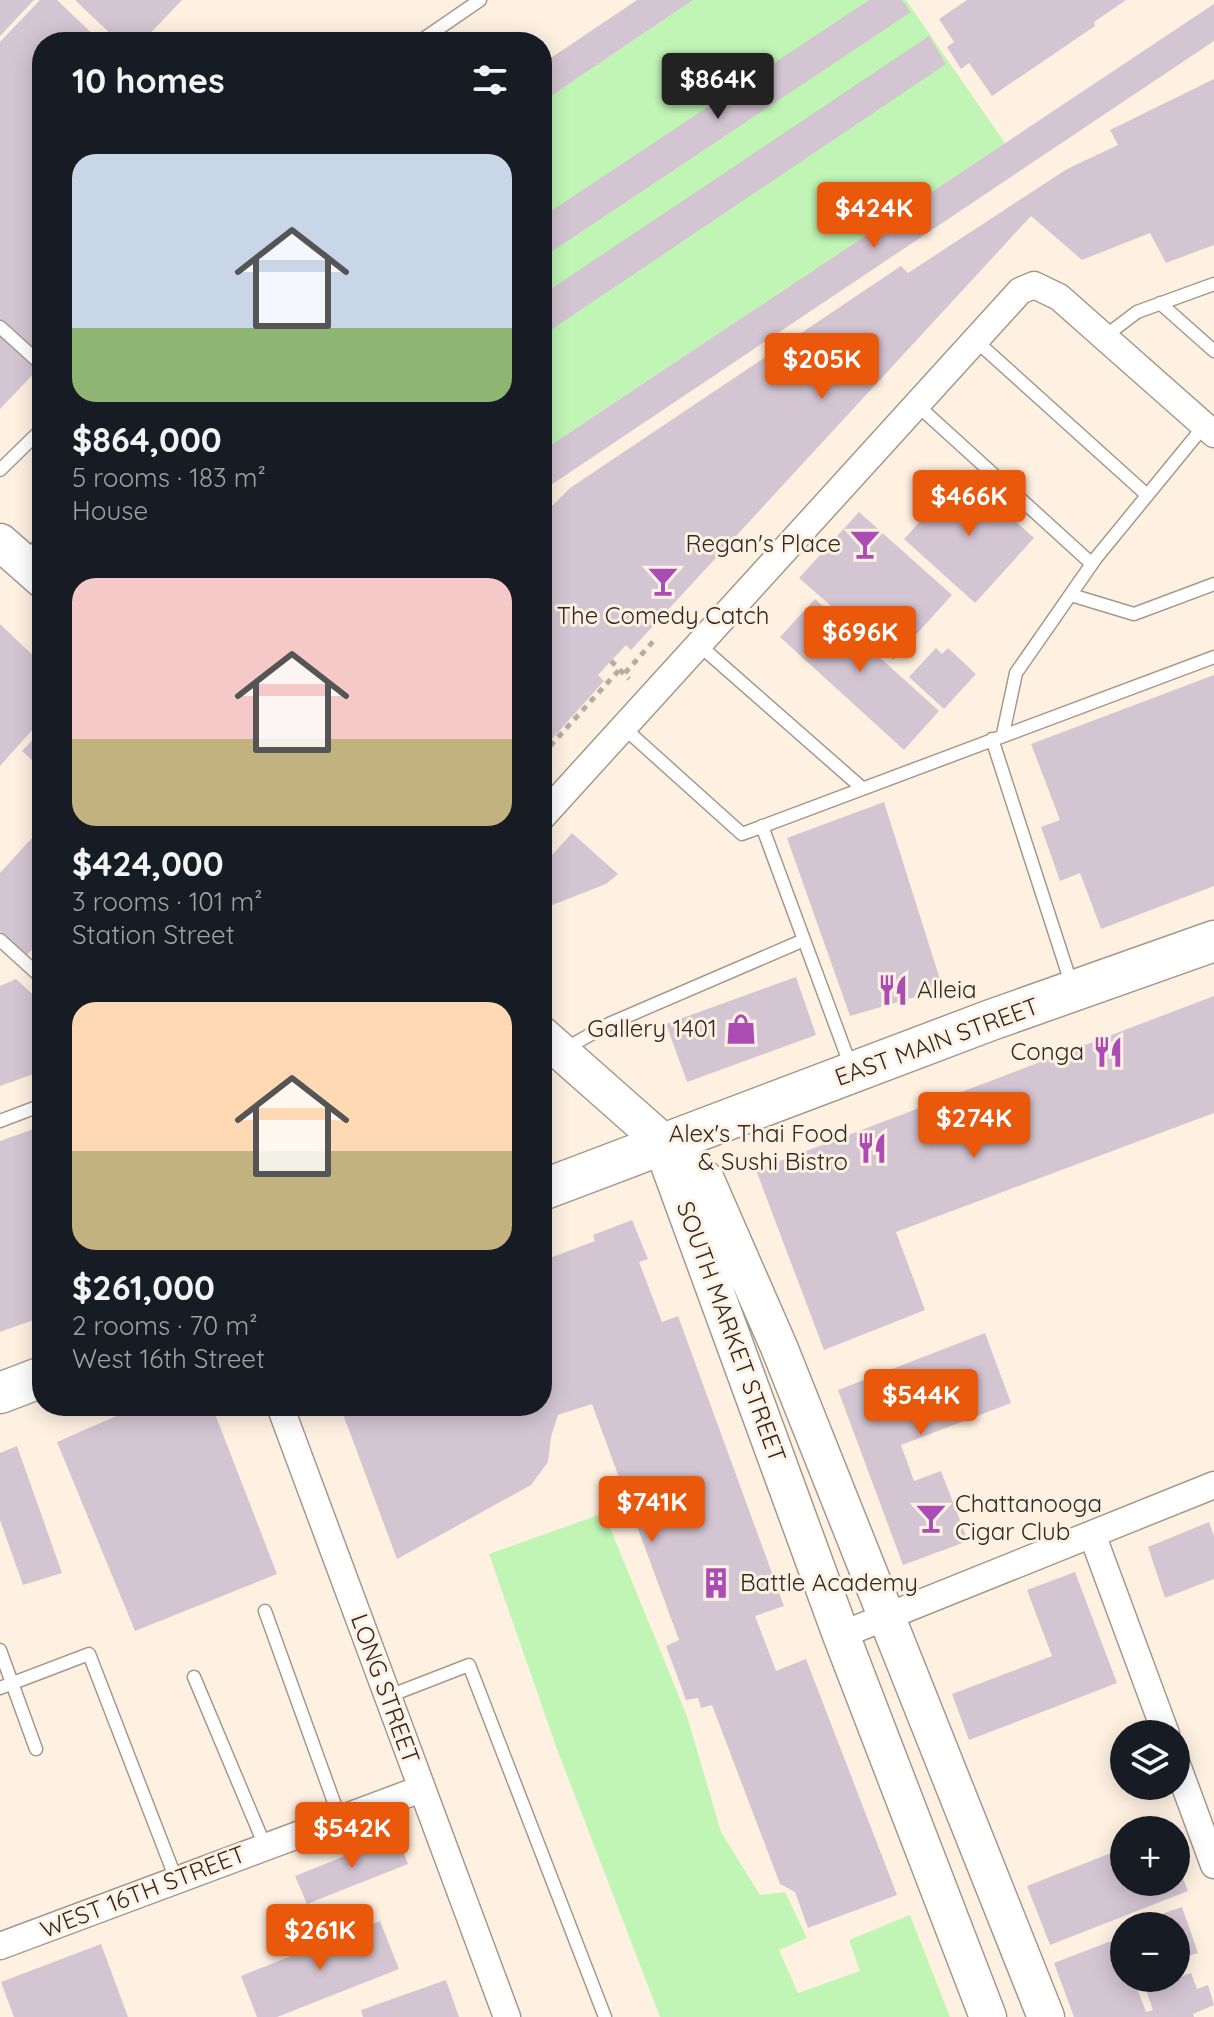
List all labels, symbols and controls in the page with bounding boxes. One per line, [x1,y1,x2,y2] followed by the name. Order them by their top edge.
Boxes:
[662,53,774,121] pin: $864K
[468,58,512,102] icon: filters
[72,59,225,102] text: 10 homes
[680,62,756,95] text: $864K
[818,182,930,250] pin: $424K
[835,191,913,224] text: $424K
[220,206,364,350] icon: home
[766,333,878,401] pin: $205K
[783,342,861,375] text: $205K
[72,418,222,461] text: $864,000
[72,461,266,494] text: 5 rooms · 183 m²
[913,470,1025,538] pin: $466K
[931,479,1007,512] text: $466K
[72,494,148,527] text: House
[848,527,882,561] bar icon: Regan's Place
[686,528,841,558] place label: Regan's Place
[646,564,680,598] bar icon: The Comedy Catch
[557,600,769,630] place label: The Comedy Catch
[804,606,916,674] pin: $696K
[822,615,898,648] text: $696K
[220,630,364,774] icon: home
[72,842,224,885] text: $424,000
[72,885,263,918] text: 3 rooms · 101 m²
[72,918,234,951] text: Station Street
[876,973,910,1007] restaurant icon: Alleia
[917,974,977,1004] place label: Alleia
[831,990,1043,1092] street label: EAST MAIN STREET
[724,1012,758,1046] shop icon: Gallery 1401
[587,1013,717,1043] place label: Gallery 1401
[1091,1035,1125,1069] restaurant icon: Conga
[1011,1036,1084,1066] place label: Conga
[220,1054,364,1198] icon: home
[918,1092,1030,1160] pin: $274K
[936,1101,1012,1134] text: $274K
[669,1118,848,1176] place label: Alex's Thai Food & Sushi Bistro
[855,1131,889,1165] restaurant icon: Alex's Thai Food & Sushi Bistro
[671,1197,793,1466] street label: SOUTH MARKET STREET
[72,1266,215,1309] text: $261,000
[72,1309,257,1342] text: 2 rooms · 70 m²
[72,1342,265,1375] text: West 16th Street
[865,1369,977,1437] pin: $544K
[882,1378,960,1411] text: $544K
[596,1476,708,1544] pin: $741K
[617,1485,687,1518] text: $741K
[955,1488,1102,1546] place label: Chattanooga Cigar Club
[914,1501,948,1535] bar icon: Chattanooga Cigar Club
[699,1566,733,1600] building icon: Battle Academy
[740,1567,918,1597] place label: Battle Academy
[345,1610,427,1768] street label: LONG STREET
[1110,1720,1190,1992] map controls
[1110,1720,1190,1800] button: layers
[296,1802,408,1870] pin: $542K
[313,1811,391,1844] text: $542K
[1110,1816,1190,1896] button: +
[36,1838,249,1944] street label: WEST 16TH STREET
[264,1904,376,1972] pin: $261K
[1110,1912,1190,1992] button: −
[284,1913,356,1946] text: $261K

